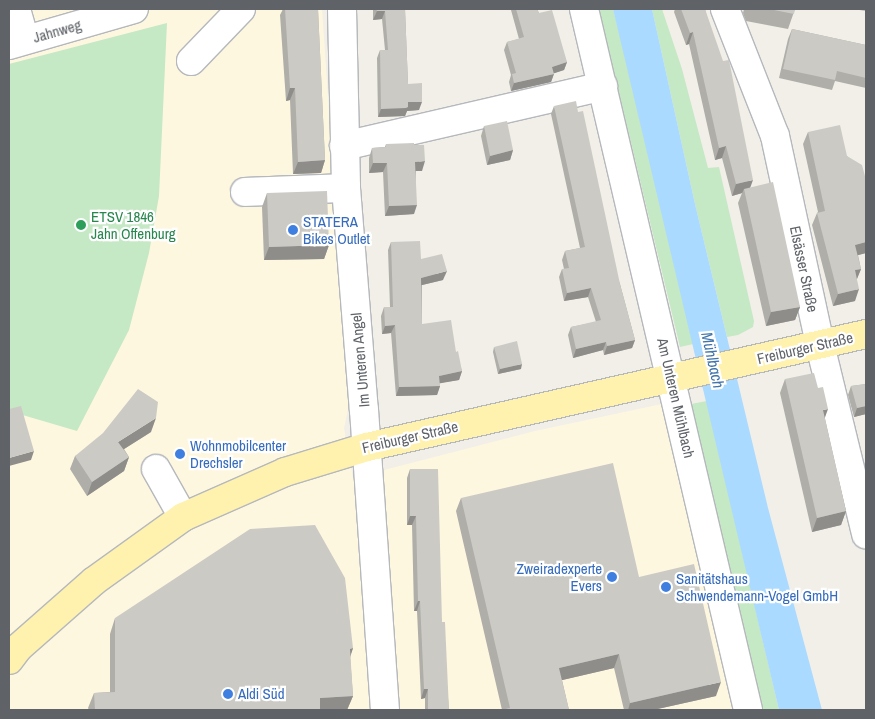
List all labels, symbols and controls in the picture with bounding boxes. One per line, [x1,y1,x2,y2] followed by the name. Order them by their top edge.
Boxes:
[31,16,83,46] street label: Jahnweg
[91,207,176,242] place label: ETSV 1846 Jahn Offenburg
[303,212,370,247] place label: STATERA Bikes Outlet
[75,219,87,231] marker: ETSV 1846 Jahn Offenburg
[287,224,299,236] marker: STATERA Bikes Outlet
[786,224,822,314] street label: Elsässer Straße
[347,312,373,408] street label: Im Unteren Angel
[755,328,855,368] street label: Freiburger Straße
[697,330,729,390] water label: Mühlbach
[653,336,699,460] street label: Am Unteren Mühlbach
[360,417,460,457] street label: Freiburger Straße
[190,436,286,471] place label: Wohnmobilcenter Drechsler
[174,448,186,460] marker: Wohnmobilcenter Drechsler
[517,559,602,594] place label: Zweiradexperte Evers
[676,569,838,604] place label: Sanitätshaus Schwendemann-Vogel GmbH
[606,571,618,583] marker: Zweiradexperte Evers
[660,581,672,593] marker: Sanitätshaus Schwendemann-Vogel GmbH
[238,685,284,703] place label: Aldi Süd
[222,688,234,700] marker: Aldi Süd

